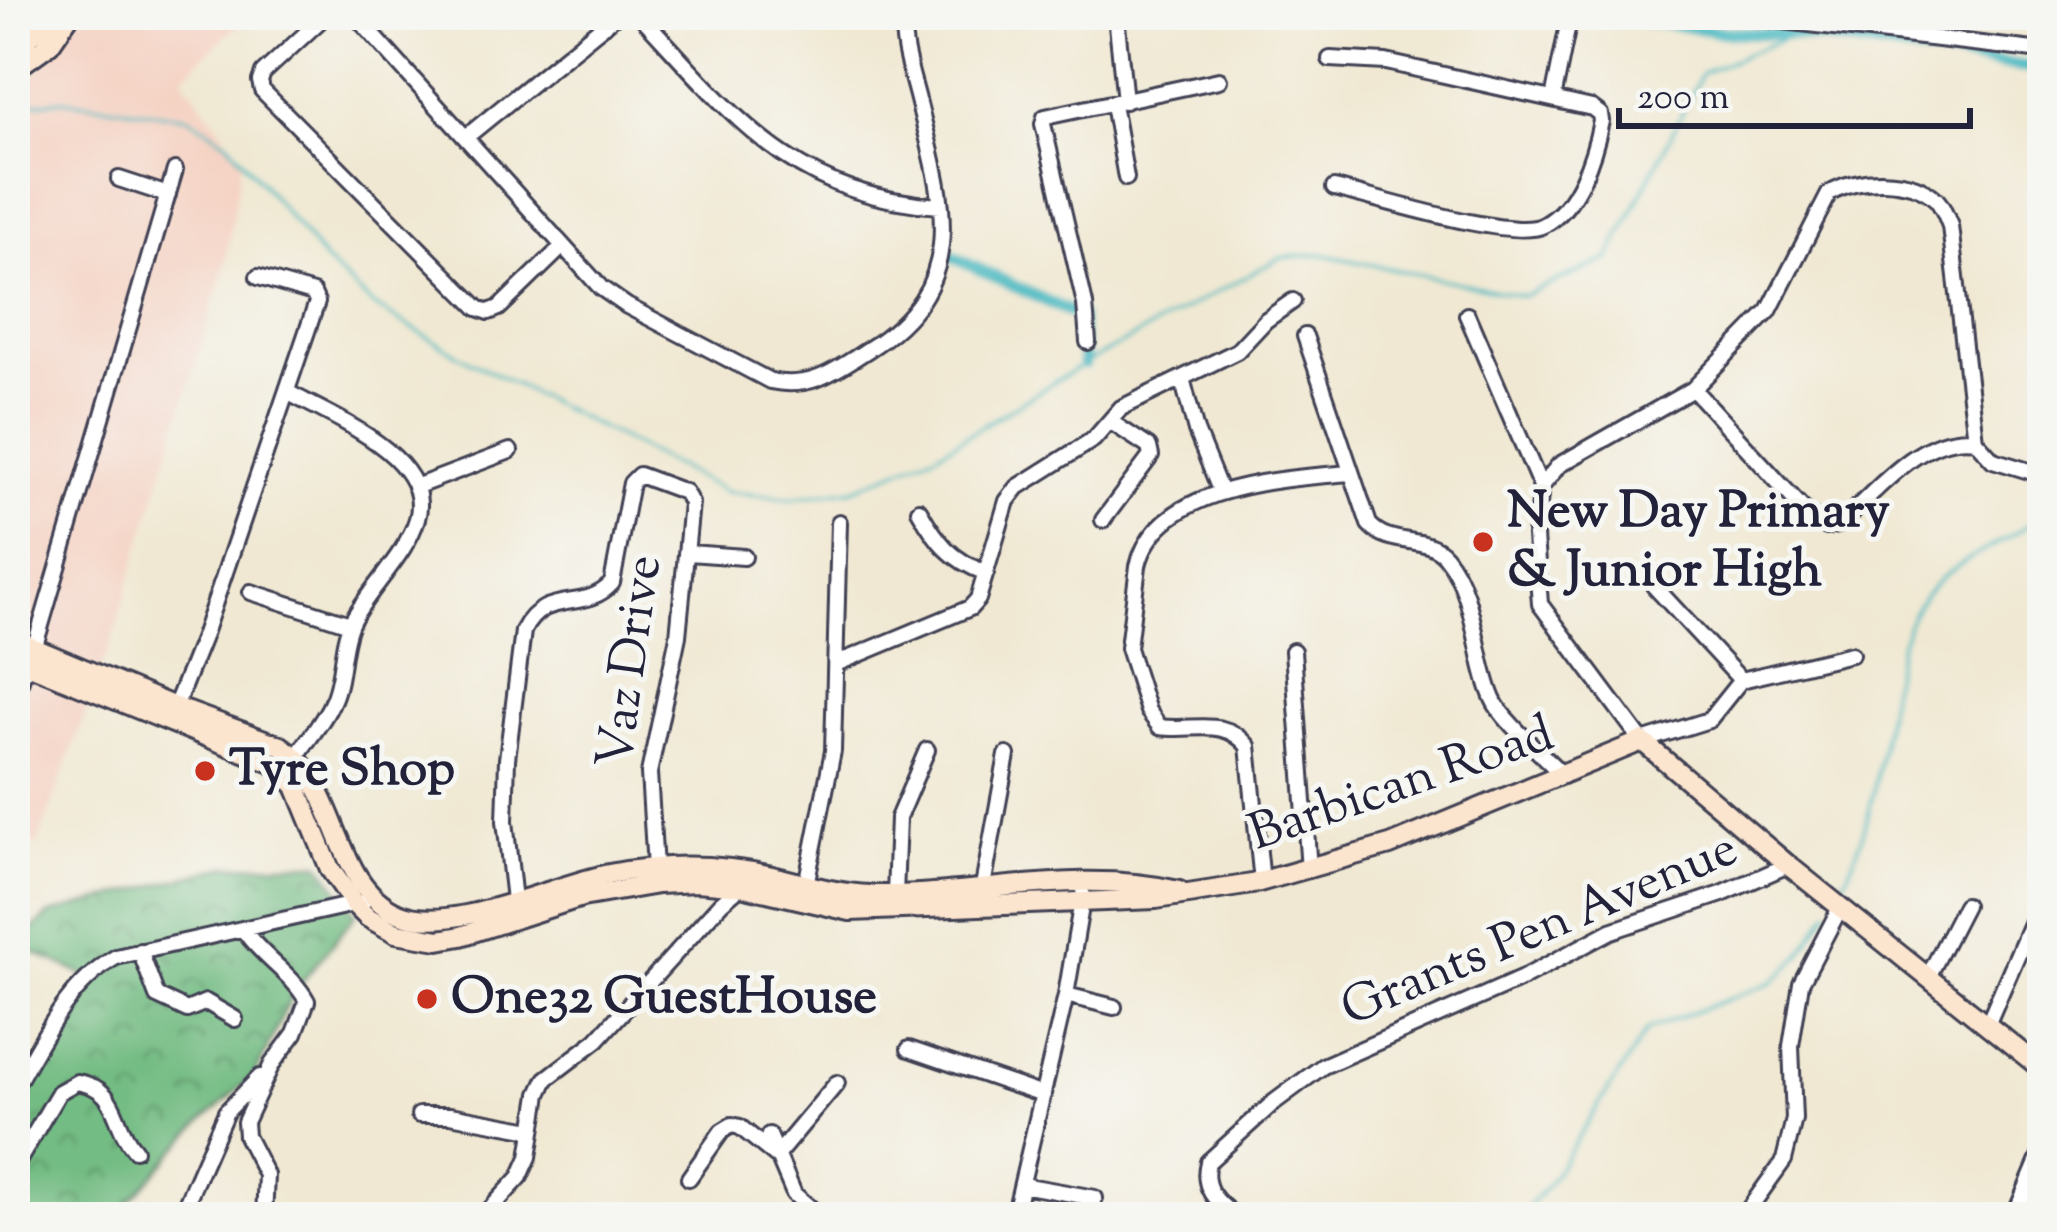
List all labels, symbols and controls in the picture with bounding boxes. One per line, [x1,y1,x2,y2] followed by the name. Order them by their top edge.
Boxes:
[1619,54,1970,128] scale bar
[1637,73,1730,125] text: 200 m
[1507,477,1890,609] place label: New Day Primary & Junior High
[1470,529,1496,555] marker: New Day Primary & Junior High
[581,551,683,773] street label: Vaz Drive
[1240,700,1564,872] street label: Barbican Road
[229,735,455,808] place label: Tyre Shop
[192,758,218,784] marker: Tyre Shop
[1331,815,1749,1047] street label: Grants Pen Avenue
[451,963,877,1036] place label: One32 GuestHouse
[414,986,440,1012] marker: One32 GuestHouse

